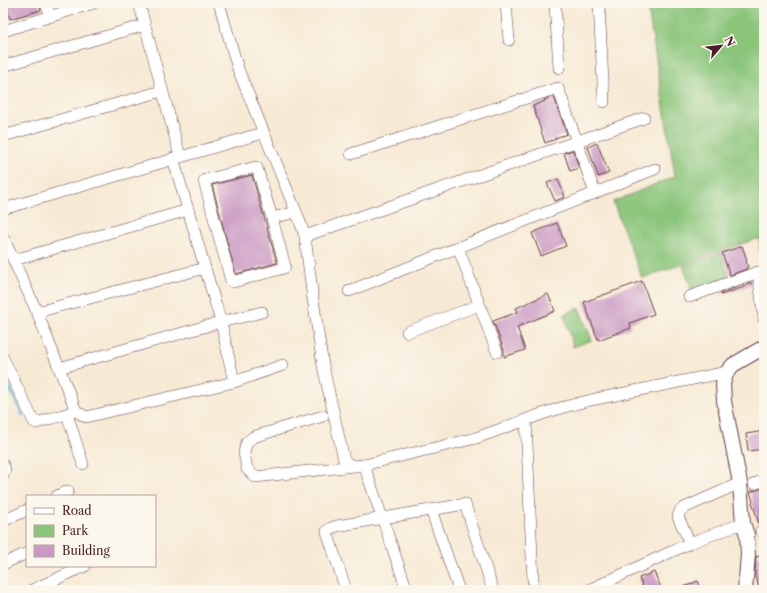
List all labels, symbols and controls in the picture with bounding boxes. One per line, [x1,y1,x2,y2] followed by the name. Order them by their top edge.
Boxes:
[701,26,741,66] north arrow
[721,34,738,49] text: N
[26,495,156,567] legend
[62,503,92,518] text: Road
[62,523,89,538] text: Park
[62,543,110,558] text: Building

